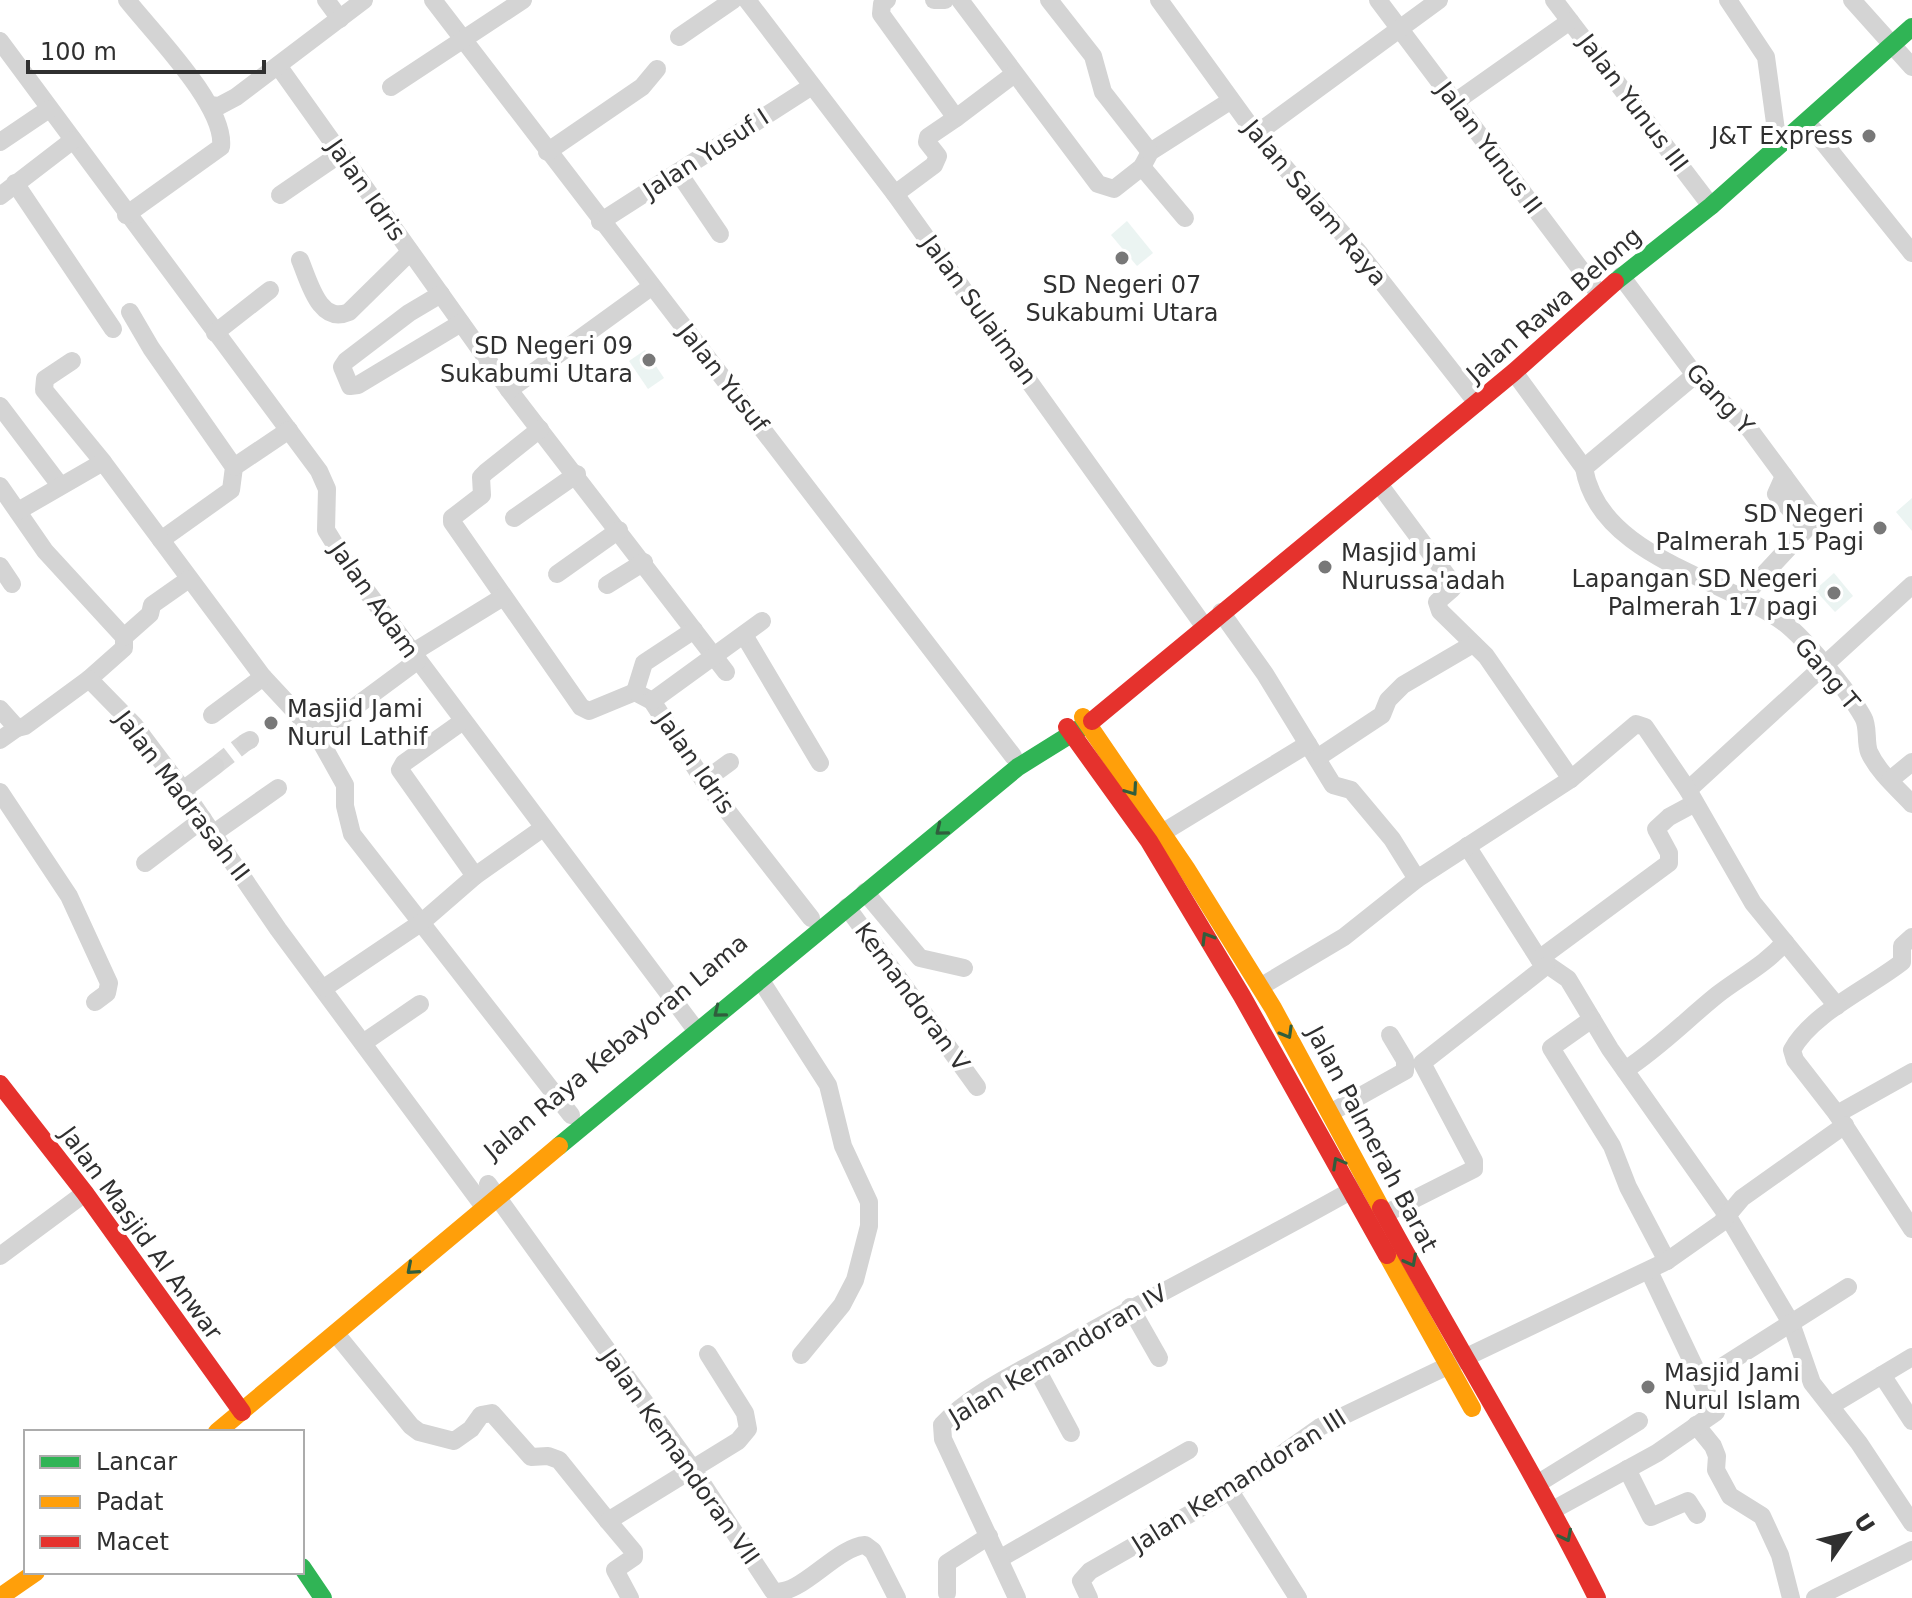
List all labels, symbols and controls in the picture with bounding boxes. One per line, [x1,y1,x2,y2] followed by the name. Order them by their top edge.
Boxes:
[28,24,264,74] scale bar
[1571,27,1694,177] street label: Jalan Yunus III
[40,38,117,66] text: 100 m
[1429,75,1548,219] street label: Jalan Yunus II
[636,103,774,206] street label: Jalan Yusuf I
[1236,113,1393,292] street label: Jalan Salam Raya
[1709,122,1853,150] place label: J&T Express
[1860,127,1878,145] marker: J&T Express
[320,132,411,246] street label: Jalan Idris
[1460,222,1647,390] street label: Jalan Rawa Belong
[914,228,1043,390] street label: Jalan Sulaiman
[1113,249,1131,267] marker: SD Negeri 07 Sukabumi Utara
[1025,271,1219,327] place label: SD Negeri 07 Sukabumi Utara
[671,317,774,438] street label: Jalan Yusuf
[440,332,633,388] place label: SD Negeri 09 Sukabumi Utara
[640,351,658,369] marker: SD Negeri 09 Sukabumi Utara
[1680,358,1760,440] street label: Gang Y
[1656,500,1864,556] place label: SD Negeri Palmerah 15 Pagi
[1871,519,1889,537] marker: SD Negeri Palmerah 15 Pagi
[323,535,424,663] street label: Jalan Adam
[1341,539,1505,595] place label: Masjid Jami Nurussa'adah
[1316,558,1334,576] marker: Masjid Jami Nurussa'adah
[1571,565,1818,621] place label: Lapangan SD Negeri Palmerah 17 pagi
[1825,584,1843,602] marker: Lapangan SD Negeri Palmerah 17 pagi
[1789,632,1866,716] street label: Gang T
[287,695,428,751] place label: Masjid Jami Nurul Lathif
[108,704,255,886] street label: Jalan Madrasah II
[649,705,740,819] street label: Jalan Idris
[262,714,280,732] marker: Masjid Jami Nurul Lathif
[1122,781,1137,795] one-way arrow
[935,820,950,834] one-way arrow
[849,917,975,1077] street label: Kemandoran V
[477,929,753,1167] street label: Jalan Raya Kebayoran Lama
[1201,932,1217,947] one-way arrow
[713,1003,728,1017] one-way arrow
[1300,1020,1443,1257] street label: Jalan Palmerah Barat
[1277,1024,1293,1039] one-way arrow
[53,1119,228,1345] street label: Jalan Masjid Al Anwar
[1332,1157,1348,1171] one-way arrow
[1401,1253,1416,1268] one-way arrow
[407,1259,422,1274] one-way arrow
[942,1278,1173,1432] street label: Jalan Kemandoran IV
[594,1342,765,1570] street label: Jalan Kemandoran VII
[1664,1359,1801,1415] place label: Masjid Jami Nurul Islam
[1639,1378,1657,1396] marker: Masjid Jami Nurul Islam
[1125,1404,1351,1559] street label: Jalan Kemandoran III
[24,1430,304,1574] legend
[96,1448,177,1476] text: Lancar
[96,1488,163,1516] text: Padat
[1808,1494,1888,1574] north arrow
[1849,1509,1880,1537] text: U
[96,1528,169,1556] text: Macet
[1556,1528,1572,1543] one-way arrow

